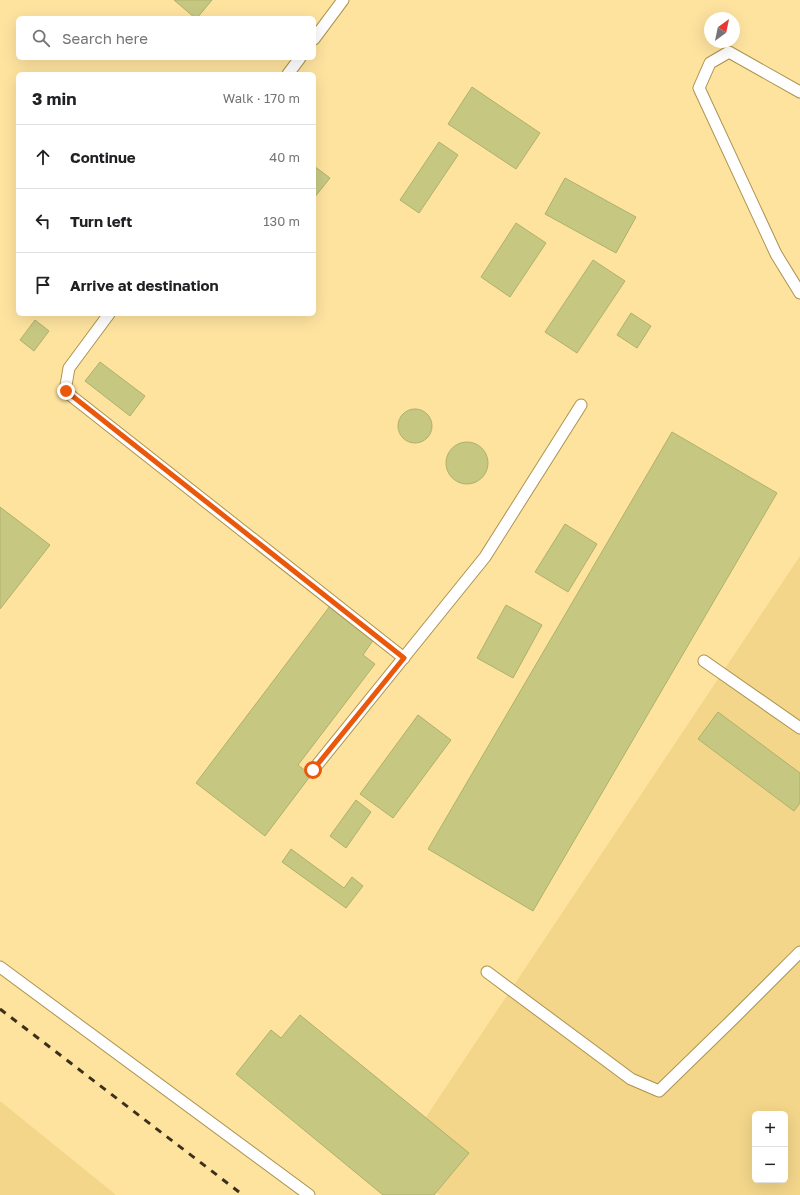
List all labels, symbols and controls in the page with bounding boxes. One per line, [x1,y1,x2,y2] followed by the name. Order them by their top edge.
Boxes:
[704,12,740,48] north arrow
[16,16,316,60] search box
[30,27,52,49] icon: search
[62,29,148,47] text: Search here
[32,88,76,109] text: 3 min
[223,90,300,106] text: Walk · 170 m
[32,146,54,168] icon: ahead
[70,148,136,166] text: Continue
[269,149,300,165] text: 40 m
[32,210,54,232] icon: left
[70,212,132,230] text: Turn left
[263,213,300,229] text: 130 m
[32,274,54,296] icon: arrive
[70,276,219,294] text: Arrive at destination
[57,382,75,400] route end
[304,761,322,779] route start
[752,1111,788,1183] map controls
[752,1111,788,1147] button: +
[752,1147,788,1183] button: −

